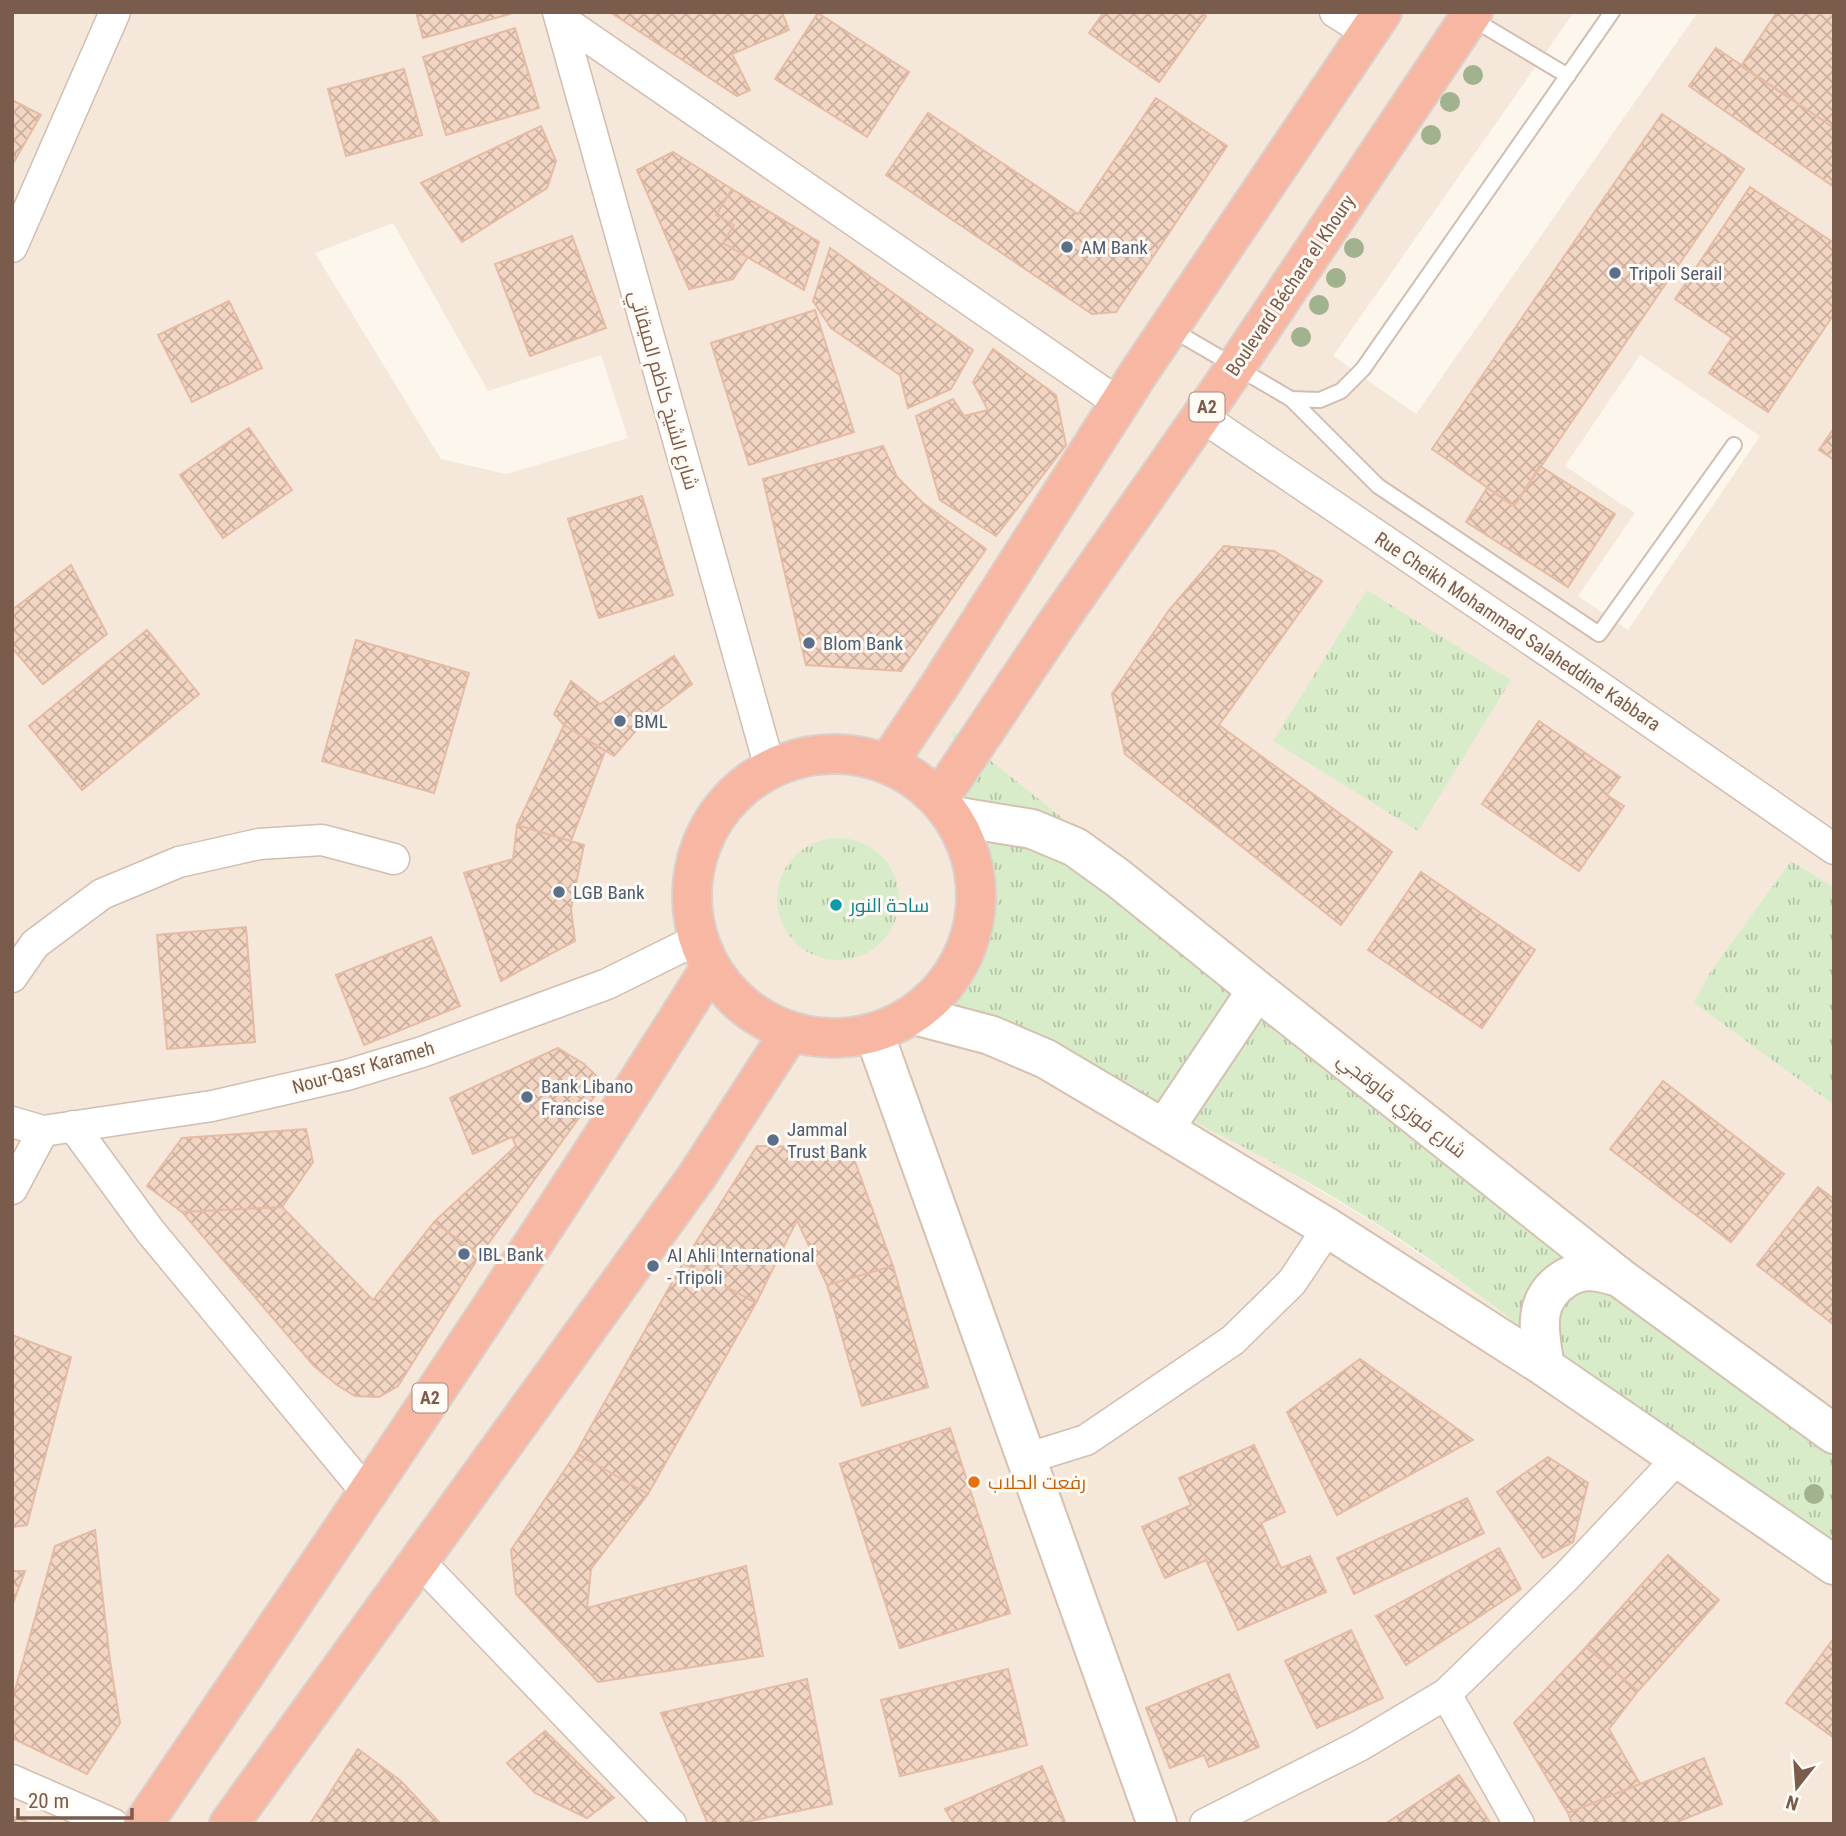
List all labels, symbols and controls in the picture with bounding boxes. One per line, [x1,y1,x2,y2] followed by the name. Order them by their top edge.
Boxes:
[1221,190,1360,380] street label: Boulevard Béchara el Khoury
[1081,236,1148,259] place label: AM Bank
[1059,239,1075,255] marker: AM Bank
[1629,262,1722,285] place label: Tripoli Serail
[1607,265,1623,281] marker: Tripoli Serail
[621,288,703,493] street label: شارع الشيخ كاظم الميقاتي
[1190,393,1224,422] road number: A2
[1371,527,1665,736] street label: Rue Cheikh Mohammad Salaheddine Kabbara
[823,632,904,655] place label: Blom Bank
[801,635,817,651] marker: Blom Bank
[634,710,668,733] place label: BML
[612,713,628,729] marker: BML
[573,881,645,904] place label: LGB Bank
[551,884,567,900] marker: LGB Bank
[849,894,929,917] place label: ساحة النور
[828,897,844,913] marker: ساحة النور
[289,1036,437,1099] street label: Nour-Qasr Karameh
[1331,1048,1471,1165] street label: شارع فوزي قاوقجي
[541,1075,633,1120] place label: Bank Libano Francise
[519,1089,535,1105] marker: Bank Libano Francise
[787,1118,867,1163] place label: Jammal Trust Bank
[765,1132,781,1148] marker: Jammal Trust Bank
[478,1243,544,1266] place label: IBL Bank
[667,1244,815,1289] place label: Al Ahli International - Tripoli
[456,1246,472,1262] marker: IBL Bank
[645,1258,661,1274] marker: Al Ahli International - Tripoli
[412,1384,448,1413] road number: A2
[988,1471,1086,1494] place label: رفعت الحلاب
[966,1474,982,1490] marker: رفعت الحلاب
[1762,1752,1832,1822] north arrow
[18,1776,131,1820] scale bar
[28,1789,69,1813] text: 20 m
[1783,1790,1801,1815] text: N

